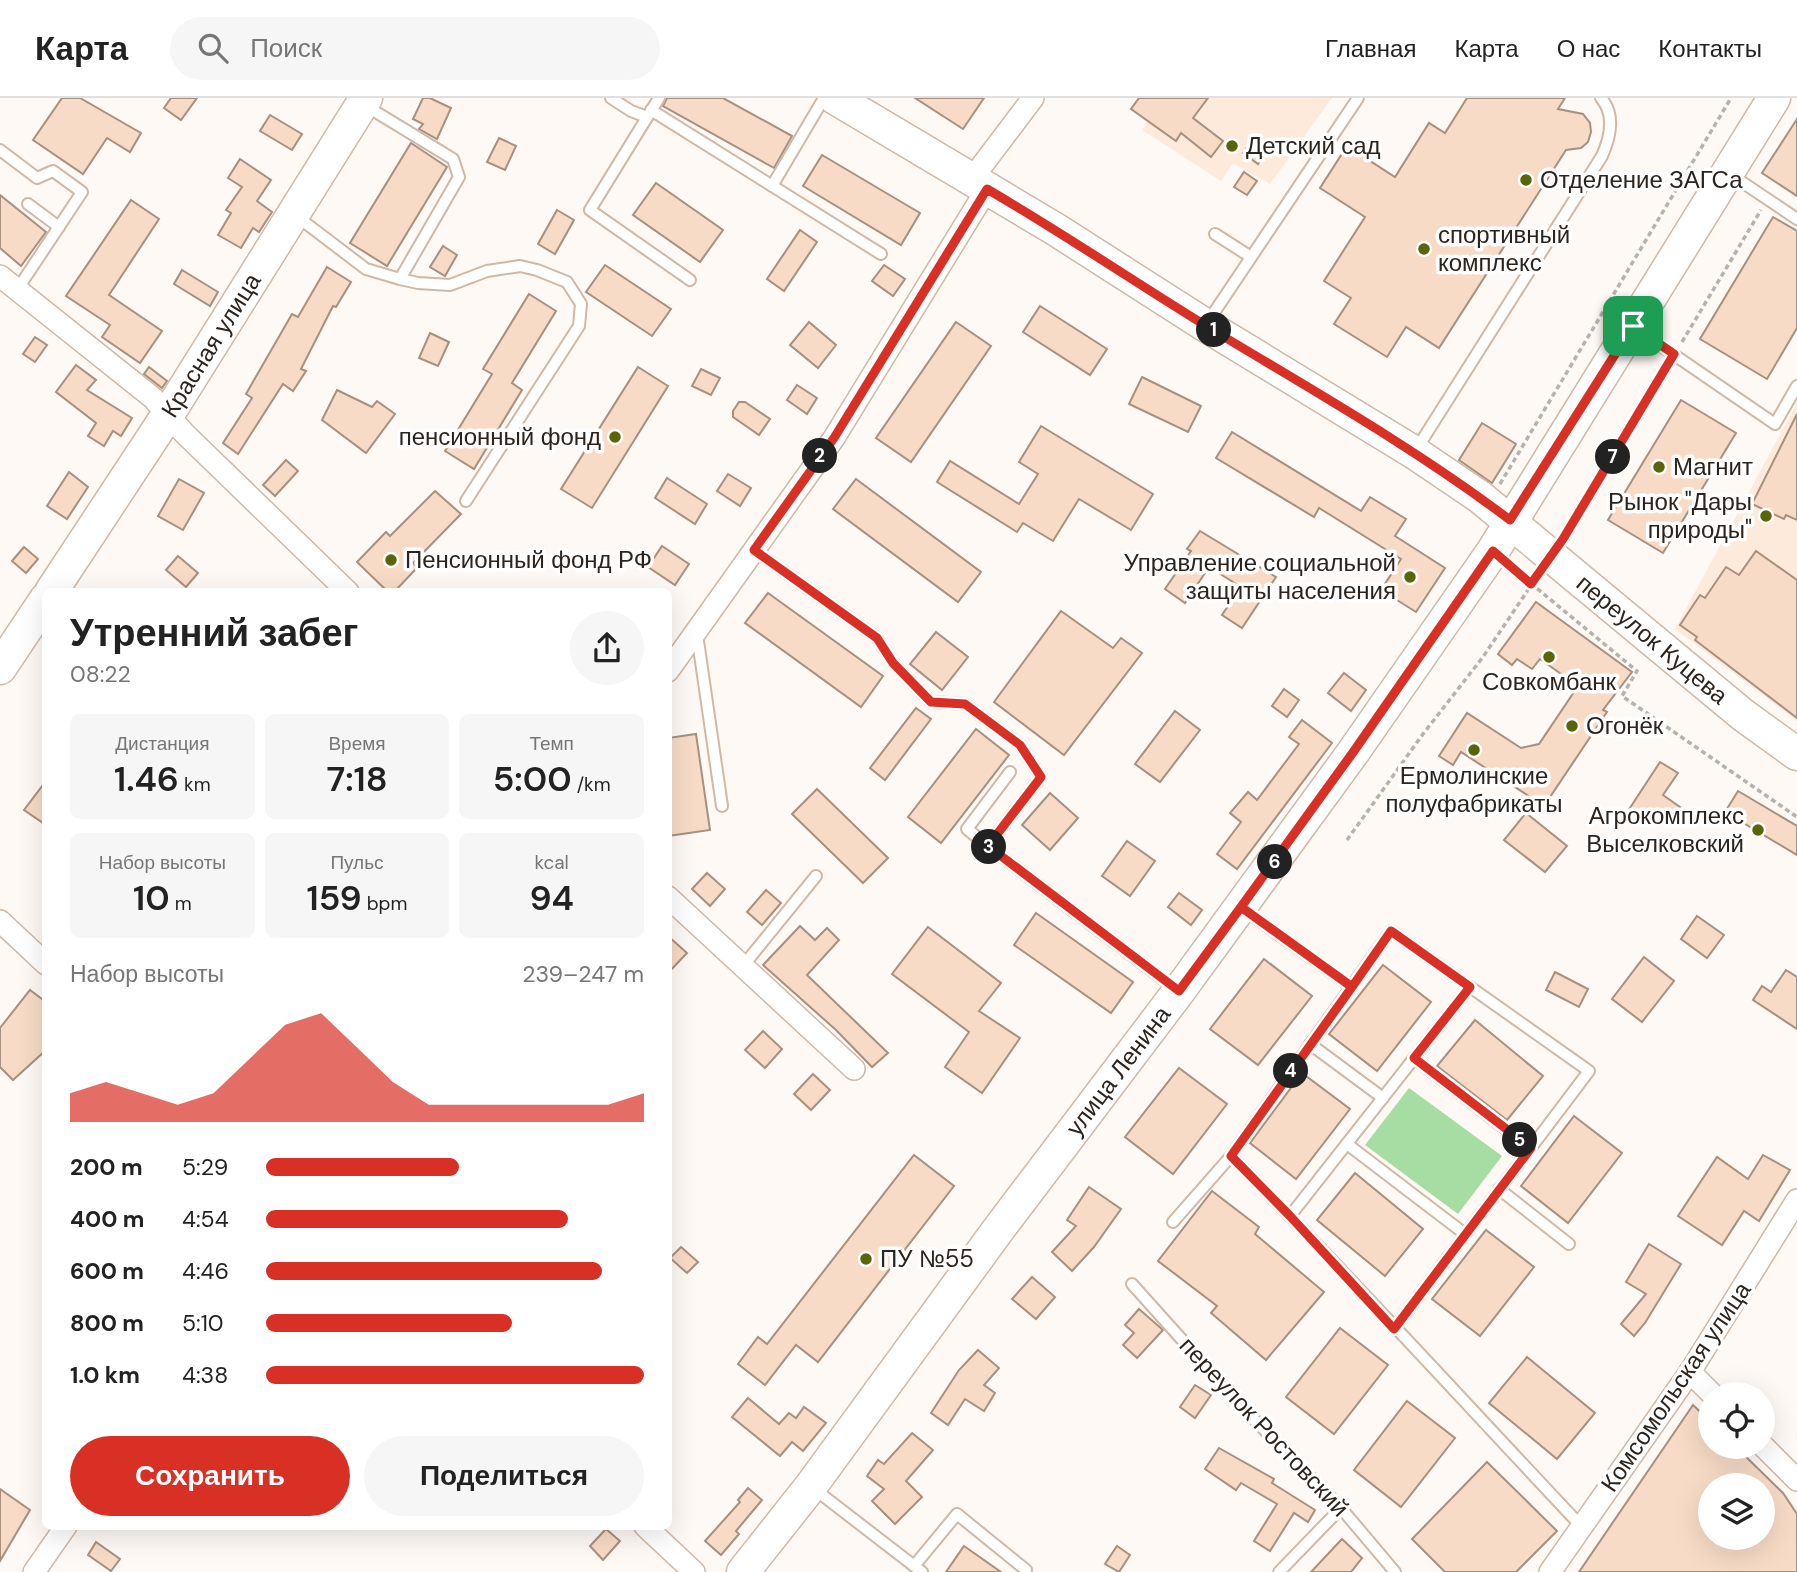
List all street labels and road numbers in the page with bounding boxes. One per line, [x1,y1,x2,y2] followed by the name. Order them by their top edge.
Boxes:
[154,267,268,423] street label: Красная улица
[1570,567,1735,711] street label: переулок Куцева
[1059,999,1177,1142] street label: улица Ленина
[1594,1275,1758,1498] street label: Комсомольская улица
[1173,1330,1356,1523] street label: переулок Ростовский

